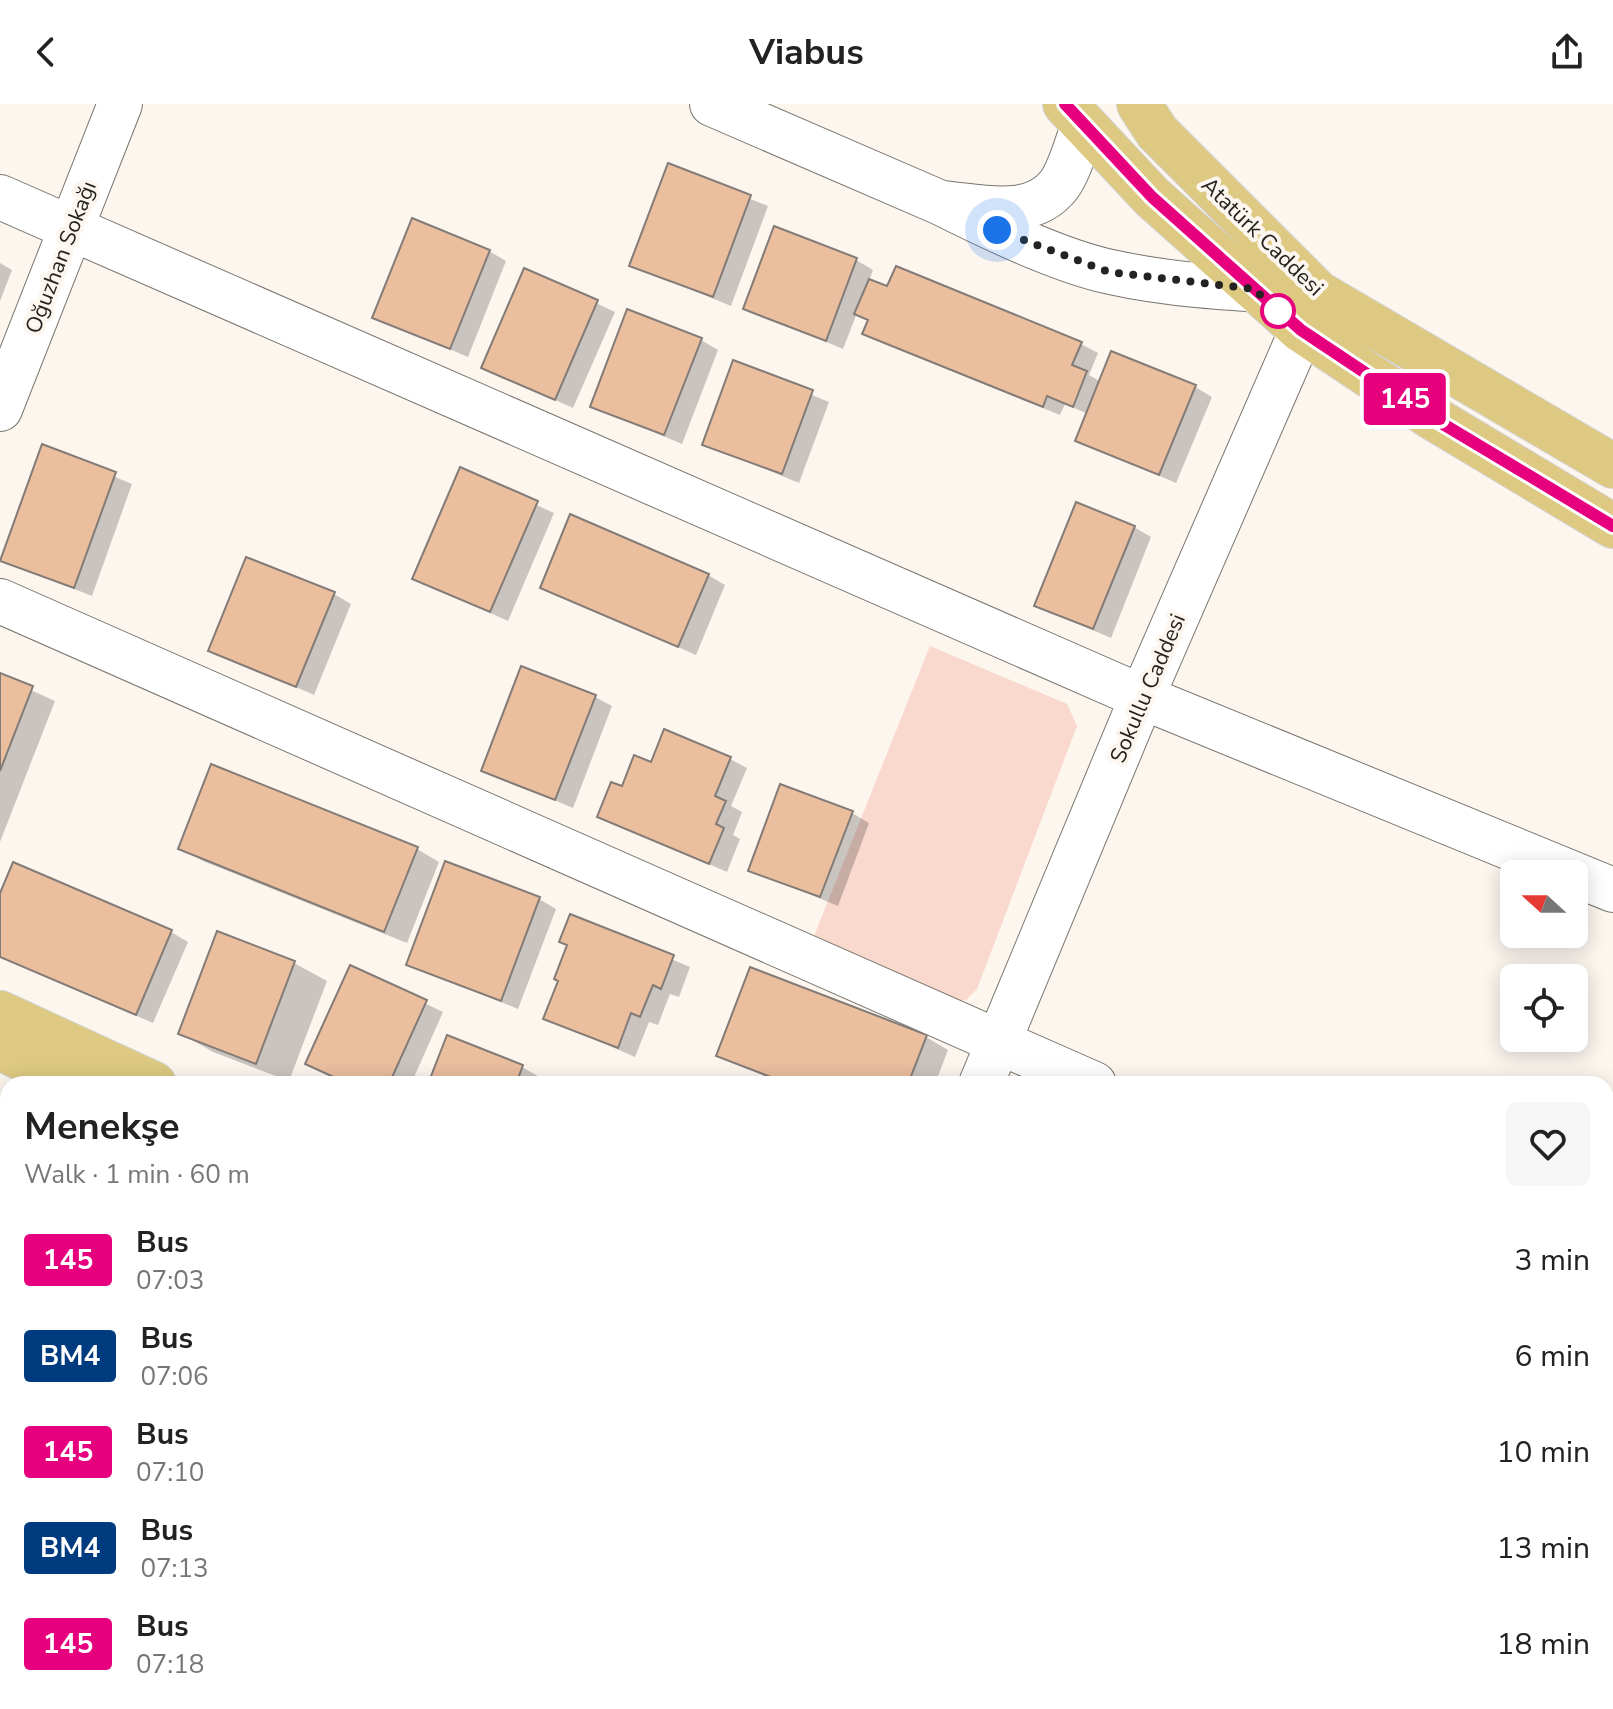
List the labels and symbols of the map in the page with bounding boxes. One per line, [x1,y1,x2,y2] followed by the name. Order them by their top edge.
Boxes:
[1195,171,1330,303] street label: Atatürk Caddesi
[18,177,104,338] street label: Oğuzhan Sokağı
[977,210,1017,250] your location
[1261,294,1295,328] unlabelled marker
[1359,373,1451,425] line badge: 145
[1103,609,1193,768] street label: Sokullu Caddesi
[1500,860,1588,948] north arrow

